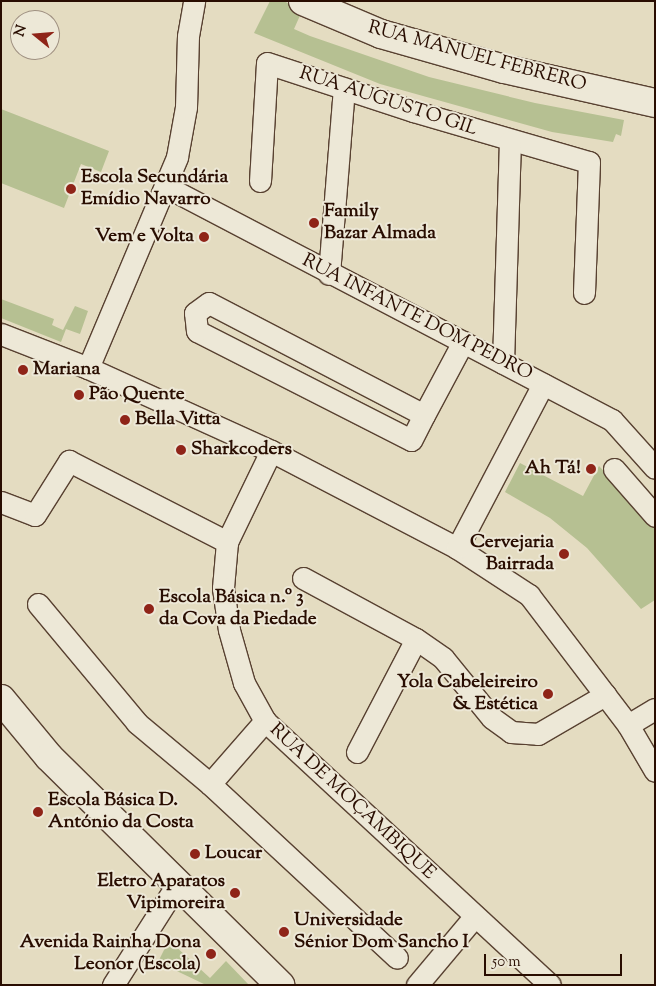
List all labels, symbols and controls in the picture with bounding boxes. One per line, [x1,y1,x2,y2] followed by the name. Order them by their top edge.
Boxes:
[10,10,60,60] north arrow
[365,17,589,97] street label: RUA MANUEL FEBRERO
[10,23,33,39] text: N
[296,63,480,141] street label: RUA AUGUSTO GIL
[81,167,228,211] place label: Escola Secundária Emídio Navarro
[65,183,77,195] marker: Escola Secundária Emídio Navarro
[324,201,436,245] place label: Family Bazar Almada
[308,217,320,229] marker: Family Bazar Almada
[95,226,194,248] place label: Vem e Volta
[198,231,210,243] marker: Vem e Volta
[298,250,536,386] street label: RUA INFANTE DOM PEDRO
[33,359,100,381] place label: Mariana
[17,364,29,376] marker: Mariana
[89,384,185,406] place label: Pão Quente
[73,389,85,401] marker: Pão Quente
[135,409,220,431] place label: Bella Vitta
[119,414,131,426] marker: Bella Vitta
[191,439,292,461] place label: Sharkcoders
[175,444,187,456] marker: Sharkcoders
[525,458,581,480] place label: Ah Tá!
[585,463,597,475] marker: Ah Tá!
[470,532,554,576] place label: Cervejaria Bairrada
[558,548,570,560] marker: Cervejaria Bairrada
[159,587,317,631] place label: Escola Básica n.º 3 da Cova da Piedade
[143,603,155,615] marker: Escola Básica n.º 3 da Cova da Piedade
[397,672,538,716] place label: Yola Cabeleireiro & Estética
[542,688,554,700] marker: Yola Cabeleireiro & Estética
[264,719,440,885] street label: RUA DE MOÇAMBIQUE
[48,790,194,834] place label: Escola Básica D. António da Costa
[32,806,44,818] marker: Escola Básica D. António da Costa
[205,843,262,865] place label: Loucar
[189,848,201,860] marker: Loucar
[97,871,225,915] place label: Eletro Aparatos Vipimoreira
[229,887,241,899] marker: Eletro Aparatos Vipimoreira
[294,910,469,954] place label: Universidade Sénior Dom Sancho I
[278,926,290,938] marker: Universidade Sénior Dom Sancho I
[20,932,201,976] place label: Avenida Rainha Dona Leonor (Escola)
[486,944,624,976] scale bar
[205,948,217,960] marker: Avenida Rainha Dona Leonor (Escola)
[492,952,521,973] text: 50 m

